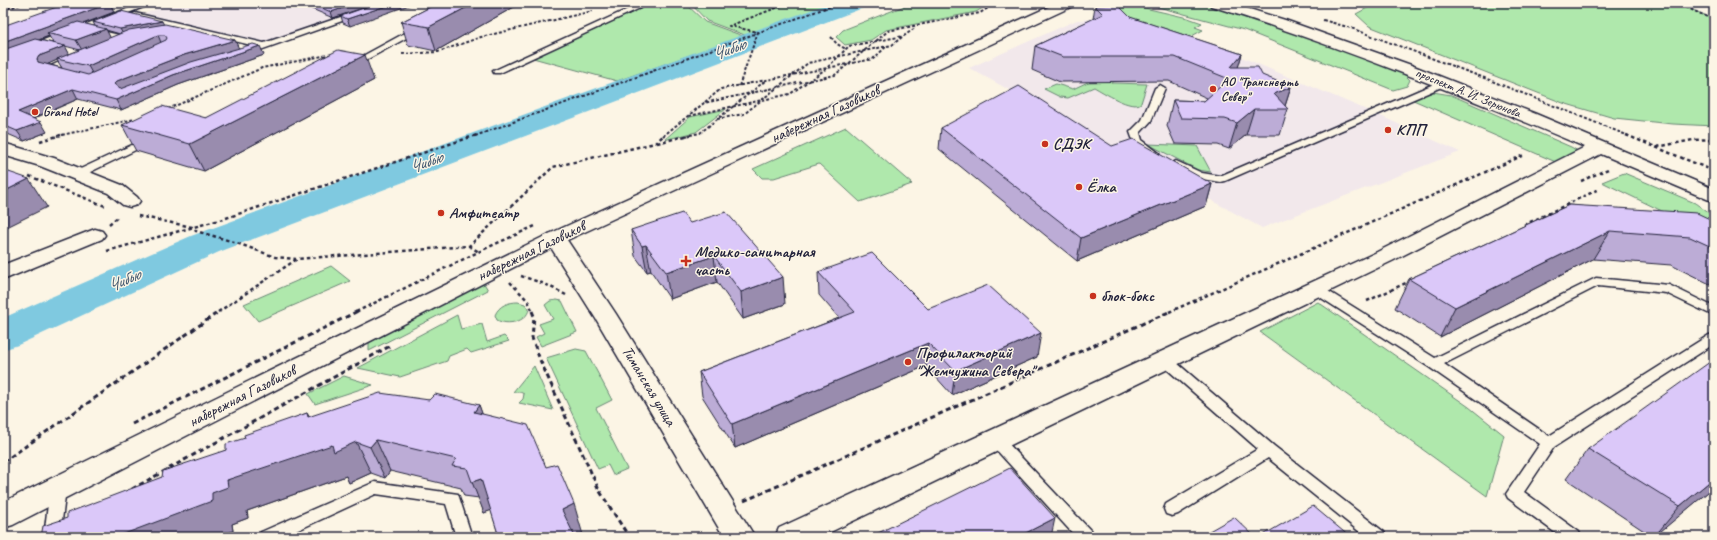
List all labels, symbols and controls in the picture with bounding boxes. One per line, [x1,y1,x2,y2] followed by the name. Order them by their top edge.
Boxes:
[710,33,751,65] water label: Чибью
[1413,65,1524,122] street label: проспект А. И. Зерюнова
[1221,74,1299,105] place label: АО "Транснефть Север"
[768,79,885,148] street label: набережная Газовиков
[1208,84,1218,94] marker: АО "Транснефть Север"
[43,104,100,120] place label: Grand Hotel
[30,107,40,117] marker: Grand Hotel
[1396,120,1429,140] place label: КПП
[1383,125,1393,135] marker: КПП
[1053,134,1094,154] place label: СДЭК
[1040,139,1050,149] marker: СДЭК
[407,146,448,178] water label: Чибью
[1087,177,1117,197] place label: Ёлка
[1074,182,1084,192] marker: Ёлка
[449,203,520,223] place label: Амфитеатр
[436,208,446,218] marker: Амфитеатр
[474,215,591,286] street label: набережная Газовиков
[695,242,816,280] place label: Медико-санитарная часть
[680,255,692,267] marker: Медико-санитарная часть
[104,263,146,296] water label: Чибью
[1101,286,1155,306] place label: блок-бокс
[1088,291,1098,301] marker: блок-бокс
[617,342,681,431] street label: Тиманская улица
[916,343,1038,381] place label: Профилакторий "Жемчужина Севера"
[903,357,913,367] marker: Профилакторий "Жемчужина Севера"
[185,359,302,432] street label: набережная Газовиков

